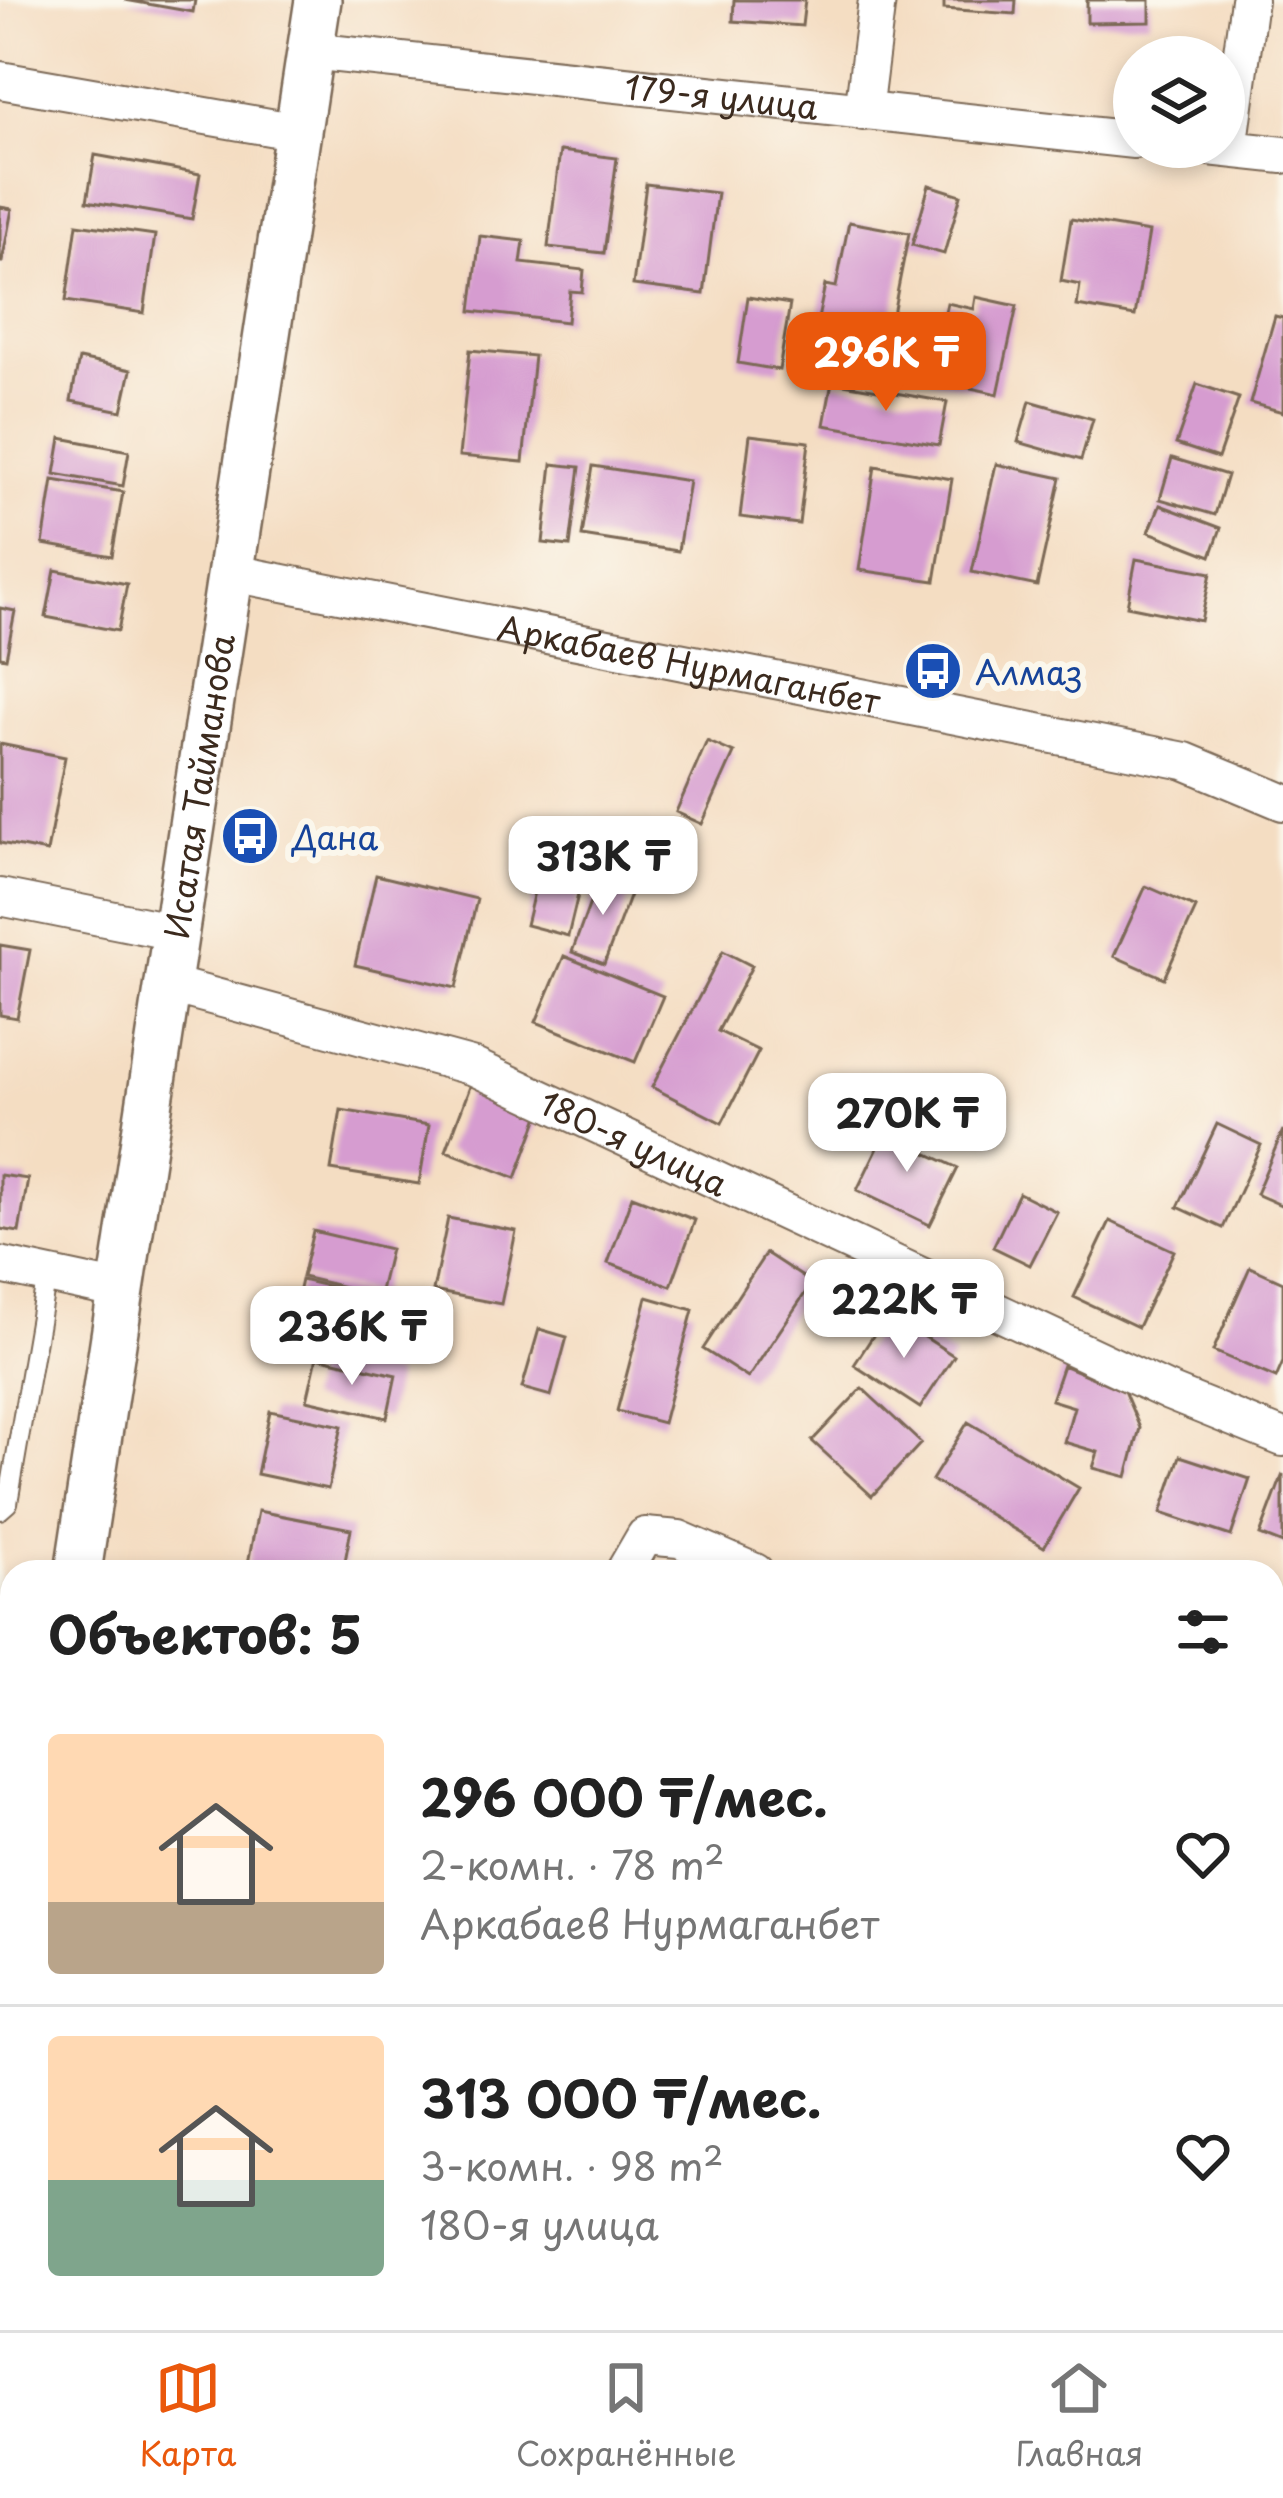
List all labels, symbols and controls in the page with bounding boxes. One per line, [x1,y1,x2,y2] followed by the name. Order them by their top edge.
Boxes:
[1113,36,1245,168] map controls
[1113,36,1245,168] button: layers
[622,60,821,131] street label: 179-я улица
[788,312,984,414] pin: 296K ₸
[813,321,959,380] text: 296K ₸
[494,601,886,725] street label: Аркабаев Нурмаганбет
[150,630,246,942] street label: Исатая Тайманова
[902,640,964,702] bus stop icon: Алмаз
[975,646,1083,696] place label: Алмаз
[219,805,281,867] bus stop icon: Дана
[291,811,378,861] place label: Дана
[505,816,701,918] pin: 313K ₸
[536,825,670,884] text: 313K ₸
[809,1073,1005,1175] pin: 270K ₸
[532,1077,737,1208] street label: 180-я улица
[835,1082,979,1141] text: 270K ₸
[806,1259,1002,1361] pin: 222K ₸
[831,1268,977,1327] text: 222K ₸
[254,1286,450,1388] pin: 236K ₸
[277,1295,427,1354] text: 236K ₸
[48,1594,362,1671] text: Объектов: 5
[1170,1599,1236,1665] icon: filters
[420,1757,828,1834] text: 296 000 ₸/мес.
[144,1782,288,1926] icon: home
[1170,1821,1236,1887] icon: heart
[420,1834,725,1893] text: 2-комн. · 78 m²
[420,1893,879,1952] text: Аркабаев Нурмаганбет
[420,2058,822,2135] text: 313 000 ₸/мес.
[144,2084,288,2228] icon: home
[1170,2123,1236,2189] icon: heart
[420,2135,724,2194] text: 3-комн. · 98 m²
[420,2194,659,2253] text: 180-я улица
[140,2355,237,2477] tab: Карта
[516,2355,736,2477] tab: Сохранённые
[1016,2355,1143,2477] tab: Главная

